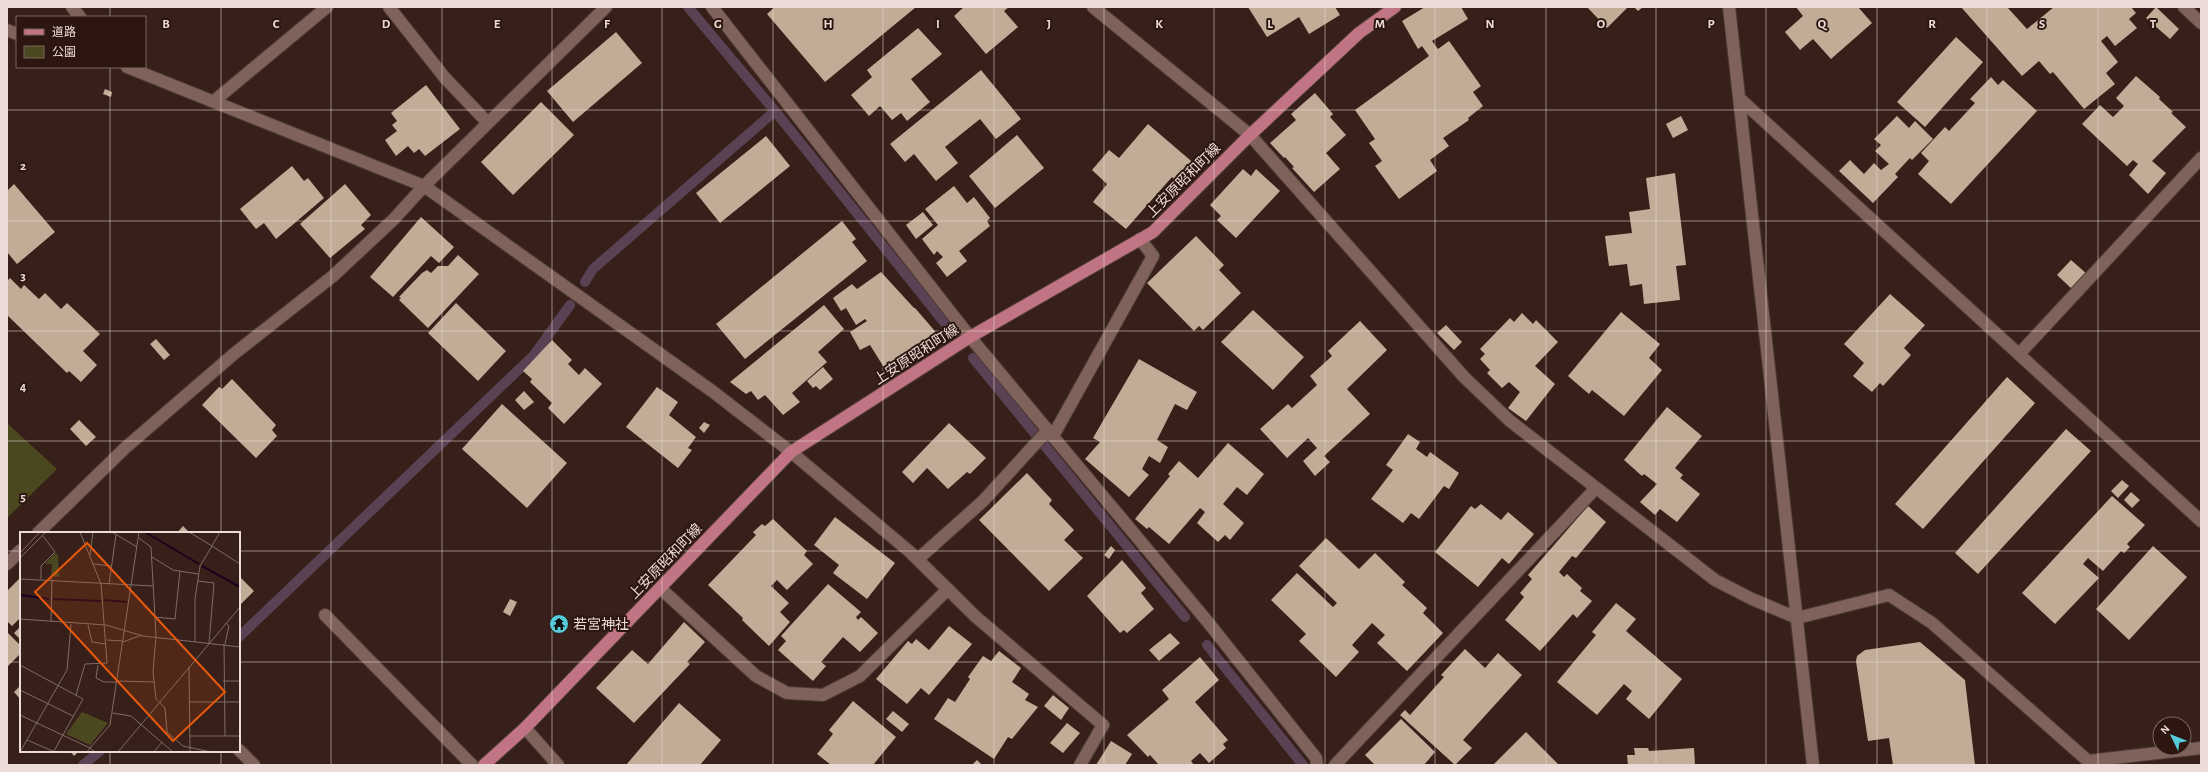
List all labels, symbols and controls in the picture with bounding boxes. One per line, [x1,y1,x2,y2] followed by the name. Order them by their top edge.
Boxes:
[16,16,146,68] legend
[162,18,170,31] text: B
[273,18,280,31] text: C
[382,18,391,31] text: D
[494,18,501,31] text: E
[604,18,611,31] text: F
[714,18,722,31] text: G
[823,18,833,31] text: H
[936,18,940,31] text: I
[1047,18,1051,31] text: J
[1155,18,1163,31] text: K
[1267,18,1273,31] text: L
[1375,18,1385,31] text: M
[1485,18,1495,31] text: N
[1597,18,1606,31] text: O
[1707,18,1715,31] text: P
[1818,18,1828,31] text: Q
[1928,18,1936,31] text: R
[2039,18,2046,31] text: S
[2150,18,2157,31] text: T
[52,25,76,38] text: 道路
[52,46,76,58] text: 公園
[1143,140,1223,220] street label: 上安原昭和町線
[20,160,26,173] text: 2
[20,270,26,283] text: 3
[871,321,961,387] street label: 上安原昭和町線
[20,381,27,394] text: 4
[20,491,26,504] text: 5
[626,521,705,602] street label: 上安原昭和町線
[20,532,240,752] inset map
[548,613,570,635] temple icon: 若宮神社
[573,617,629,632] place label: 若宮神社
[2152,716,2192,756] north arrow
[2158,723,2172,736] text: N

